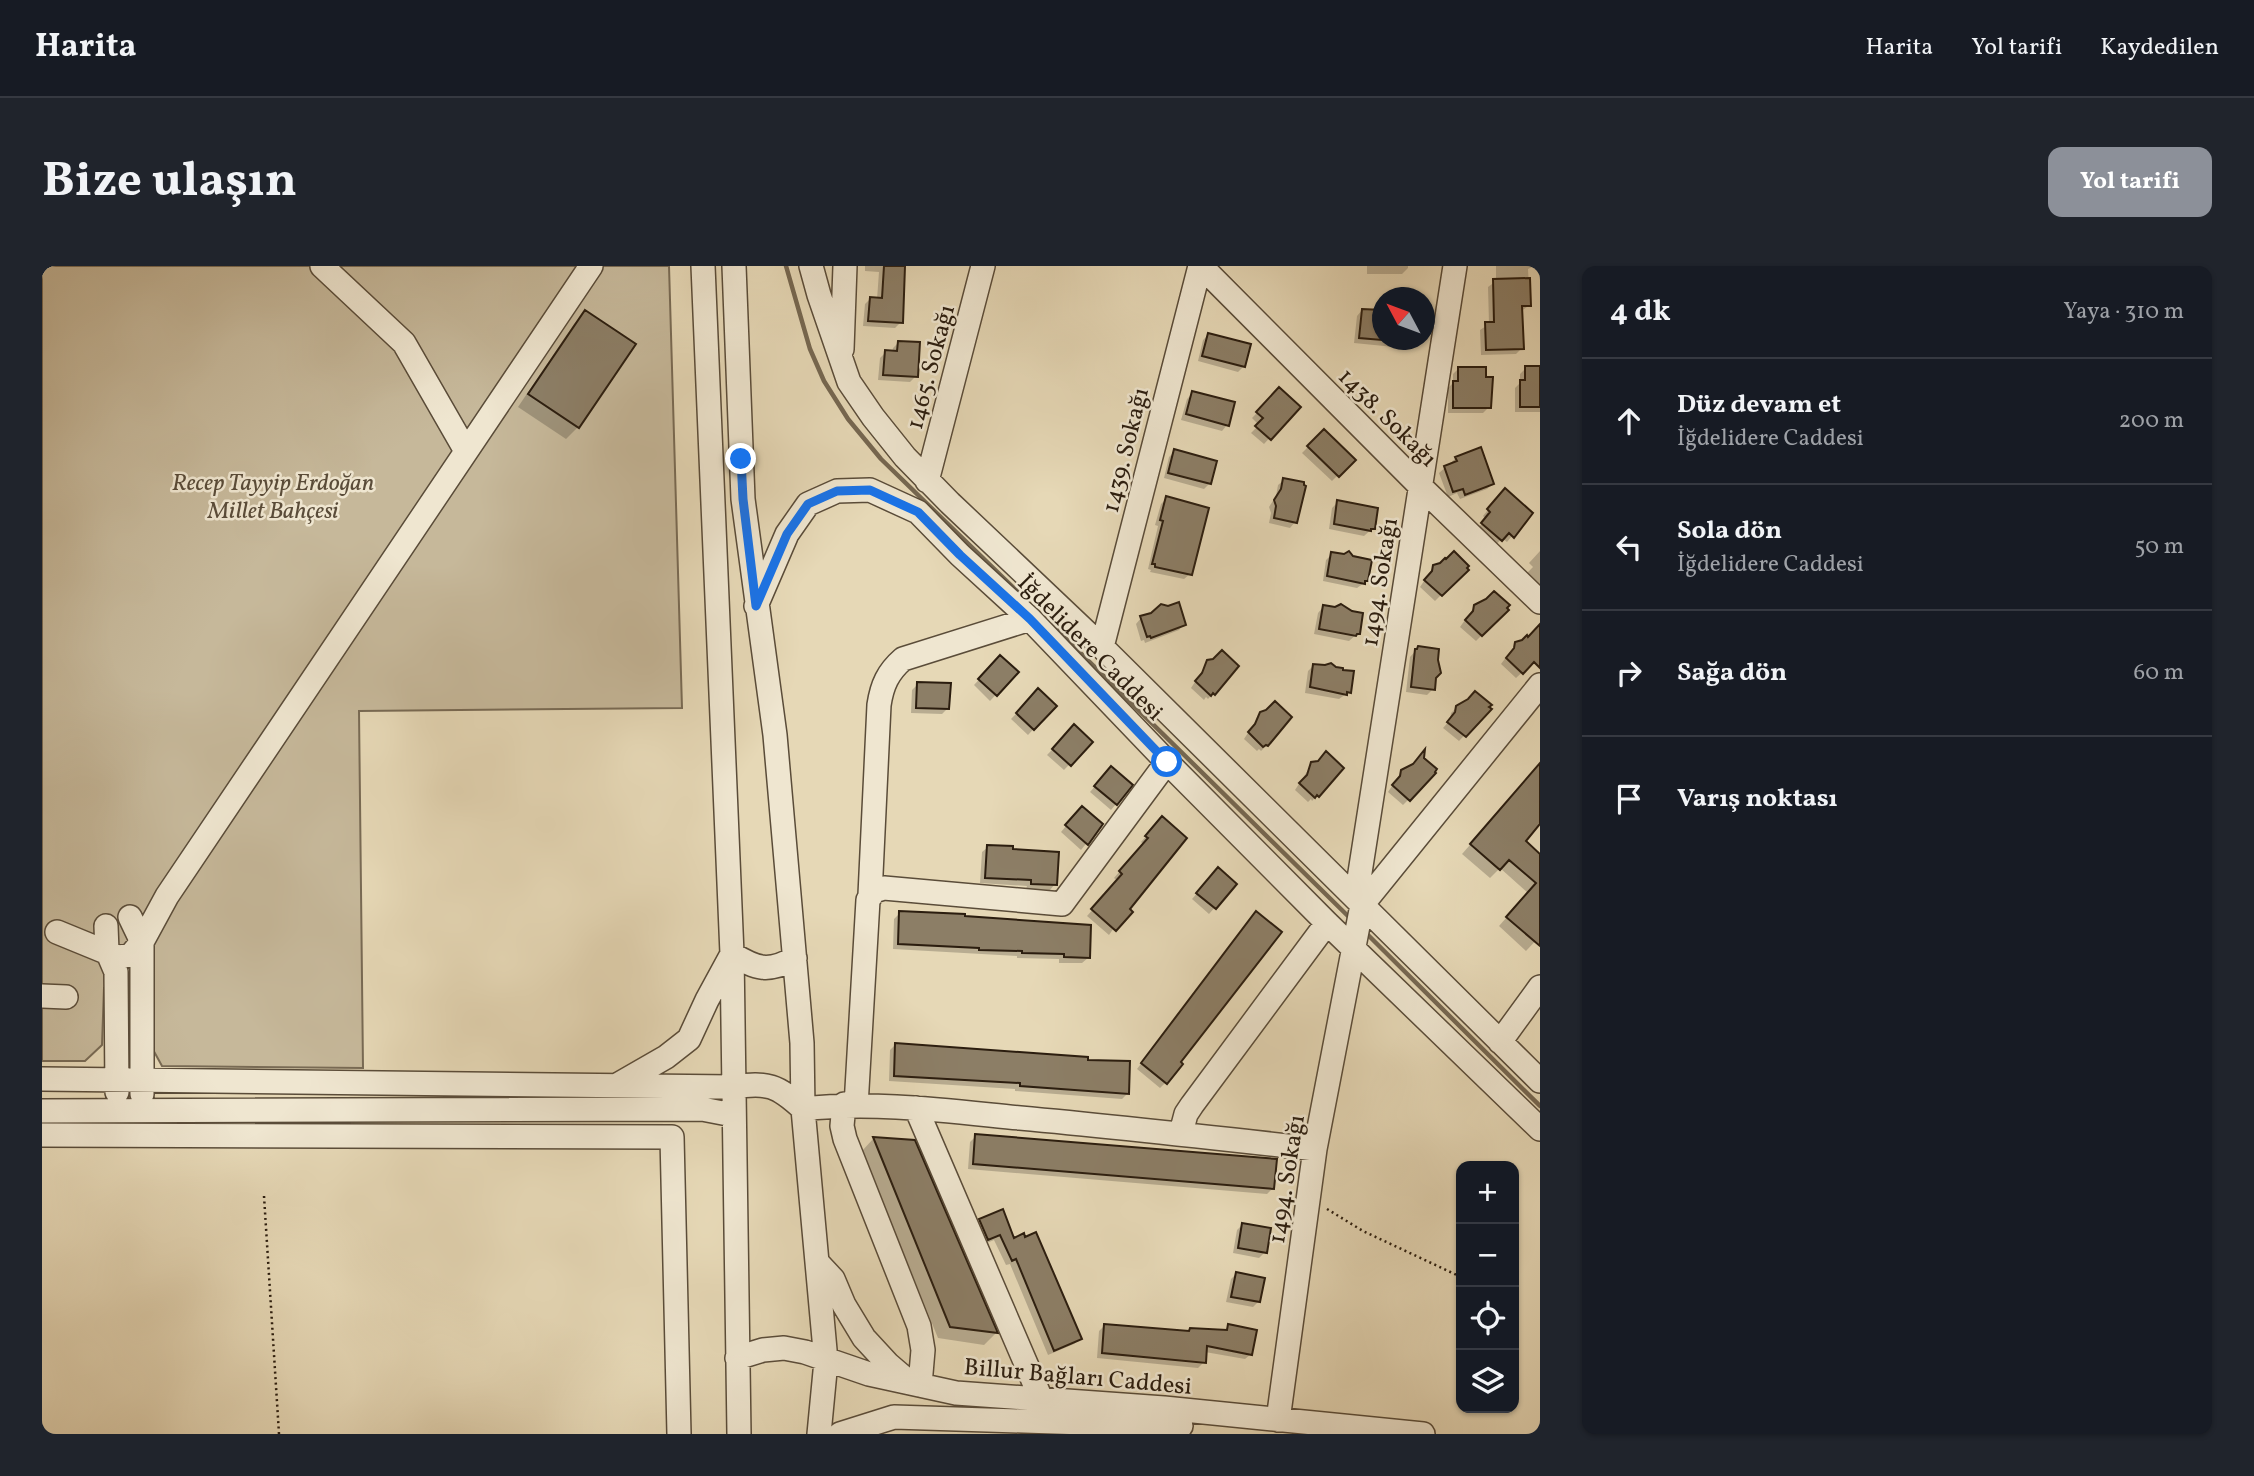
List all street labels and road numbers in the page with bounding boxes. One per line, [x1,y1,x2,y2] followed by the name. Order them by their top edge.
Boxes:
[899,301,965,434] street label: 1465. Sokağı
[1329,361,1444,476] street label: 1438. Sokağı
[1095,384,1159,517] street label: 1439. Sokağı
[1354,516,1408,649] street label: 1494. Sokağı
[1009,568,1170,729] street label: İğdelidere Caddesi
[1261,1113,1315,1246] street label: 1494. Sokağı
[962,1351,1193,1405] street label: Billur Bağları Caddesi

